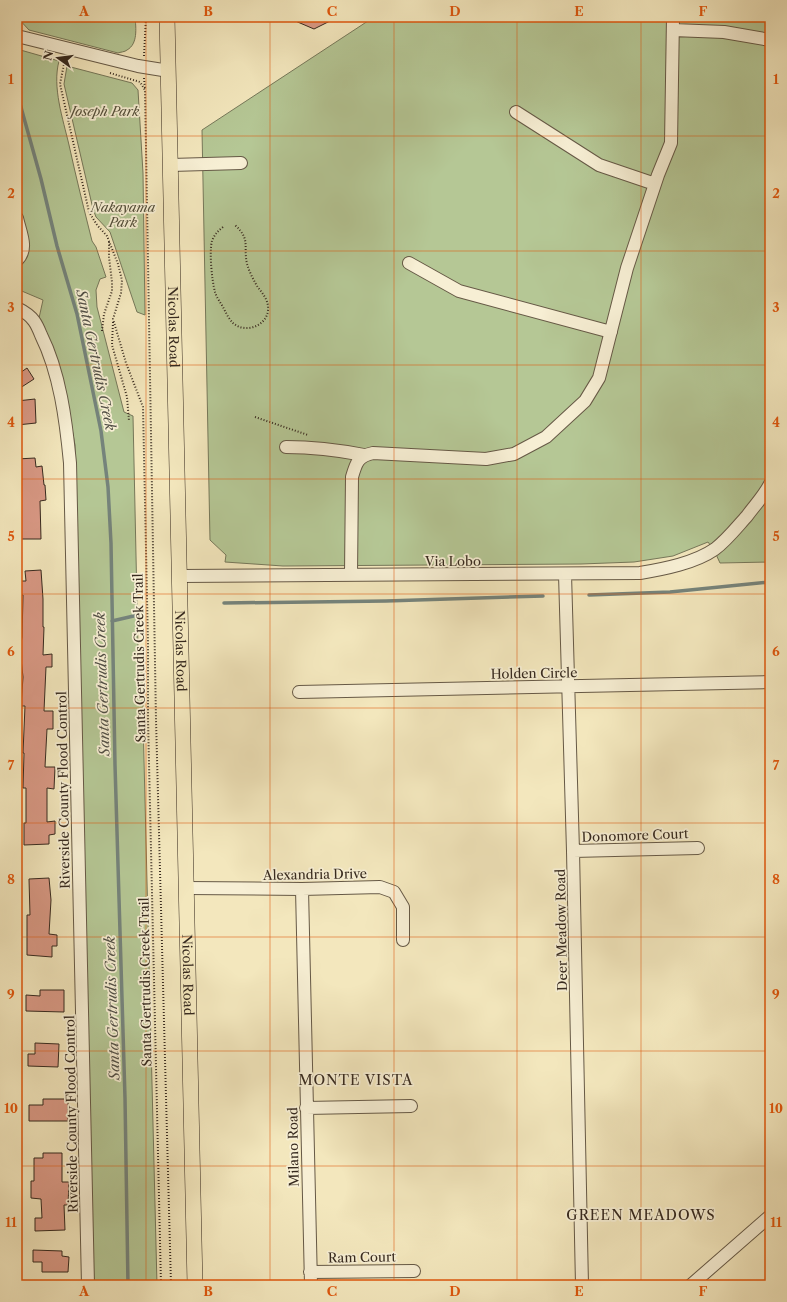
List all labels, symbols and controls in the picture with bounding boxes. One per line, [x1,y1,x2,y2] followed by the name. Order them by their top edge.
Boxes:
[78,3,90,19] text: A
[203,3,213,19] text: B
[327,3,337,19] text: C
[449,3,461,19] text: D
[574,3,584,19] text: E
[699,3,708,19] text: F
[38,38,78,78] north arrow
[40,49,56,62] text: N
[8,71,14,87] text: 1
[773,71,779,87] text: 1
[67,103,140,119] park label: Joseph Park
[7,185,15,201] text: 2
[772,185,780,201] text: 2
[90,199,155,230] park label: Nakayama Park
[165,286,183,368] street label: Nicolas Road
[72,287,120,433] water label: Santa Gertrudis Creek
[7,299,15,315] text: 3
[772,299,780,315] text: 3
[7,414,15,430] text: 4
[772,414,780,430] text: 4
[7,528,15,544] text: 5
[772,528,780,544] text: 5
[424,553,481,569] street label: Via Lobo
[130,573,148,743] street label: Santa Gertrudis Creek Trail
[172,610,190,692] street label: Nicolas Road
[90,611,114,757] water label: Santa Gertrudis Creek
[7,643,15,659] text: 6
[772,643,780,659] text: 6
[491,664,577,682] street label: Holden Circle
[53,691,73,889] street label: Riverside County Flood Control
[8,757,15,773] text: 7
[773,757,780,773] text: 7
[581,825,689,845] street label: Donomore Court
[262,865,367,883] street label: Alexandria Drive
[552,869,570,991] street label: Deer Meadow Road
[7,871,15,887] text: 8
[772,871,780,887] text: 8
[136,897,154,1067] street label: Santa Gertrudis Creek Trail
[179,934,197,1016] street label: Nicolas Road
[100,935,124,1081] water label: Santa Gertrudis Creek
[7,986,15,1002] text: 9
[772,986,780,1002] text: 9
[61,1015,81,1213] street label: Riverside County Flood Control
[299,1071,413,1089] district label: MONTE VISTA
[4,1100,18,1116] text: 10
[769,1100,783,1116] text: 10
[284,1107,302,1187] street label: Milano Road
[566,1206,716,1224] district label: GREEN MEADOWS
[5,1214,17,1230] text: 11
[770,1214,782,1230] text: 11
[328,1248,397,1266] street label: Ram Court
[78,1283,90,1299] text: A
[203,1283,213,1299] text: B
[327,1283,337,1299] text: C
[449,1283,461,1299] text: D
[574,1283,584,1299] text: E
[699,1283,708,1299] text: F

